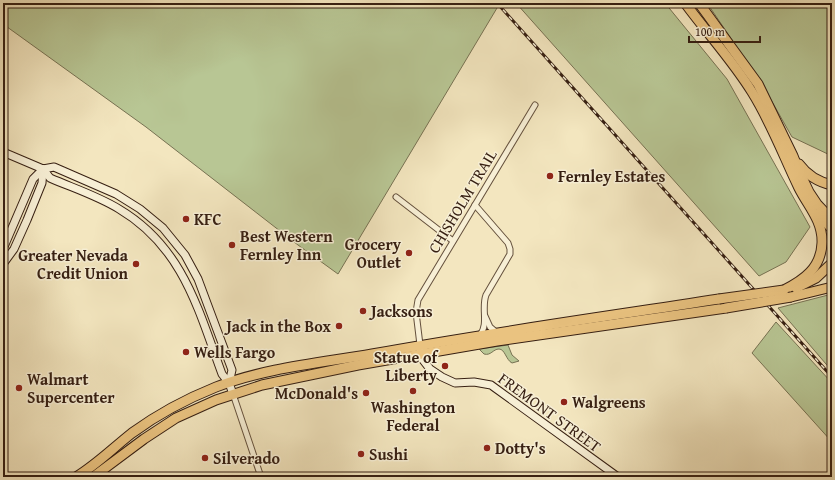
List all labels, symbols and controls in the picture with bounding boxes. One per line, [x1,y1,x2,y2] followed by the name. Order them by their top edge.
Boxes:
[689,18,760,44] scale bar
[695,23,725,40] text: 100 m
[421,144,503,258] street label: CHISHOLM TRAIL
[558,164,665,188] place label: Fernley Estates
[545,171,555,181] marker: Fernley Estates
[194,207,221,231] place label: KFC
[181,214,191,224] marker: KFC
[240,224,333,266] place label: Best Western Fernley Inn
[345,232,402,274] place label: Grocery Outlet
[227,240,237,250] marker: Best Western Fernley Inn
[18,243,129,285] place label: Greater Nevada Credit Union
[404,248,414,258] marker: Grocery Outlet
[131,259,141,269] marker: Greater Nevada Credit Union
[368,299,433,323] place label: Jacksons
[358,306,368,316] marker: Jacksons
[223,314,332,338] place label: Jack in the Box
[334,321,344,331] marker: Jack in the Box
[194,340,276,364] place label: Wells Fargo
[374,345,439,387] place label: Statue of Liberty
[181,347,191,357] marker: Wells Fargo
[440,361,450,371] marker: Statue of Liberty
[494,366,606,458] street label: FREMONT STREET
[27,367,115,409] place label: Walmart Supercenter
[275,381,358,405] place label: McDonald's
[14,383,24,393] marker: Walmart Supercenter
[408,386,418,396] marker: Washington Federal
[361,388,371,398] marker: McDonald's
[572,390,646,414] place label: Walgreens
[371,395,456,437] place label: Washington Federal
[559,397,569,407] marker: Walgreens
[495,436,546,460] place label: Dotty's
[369,442,408,466] place label: Sushi
[482,443,492,453] marker: Dotty's
[213,446,281,470] place label: Silverado
[356,449,366,459] marker: Sushi
[200,453,210,463] marker: Silverado

